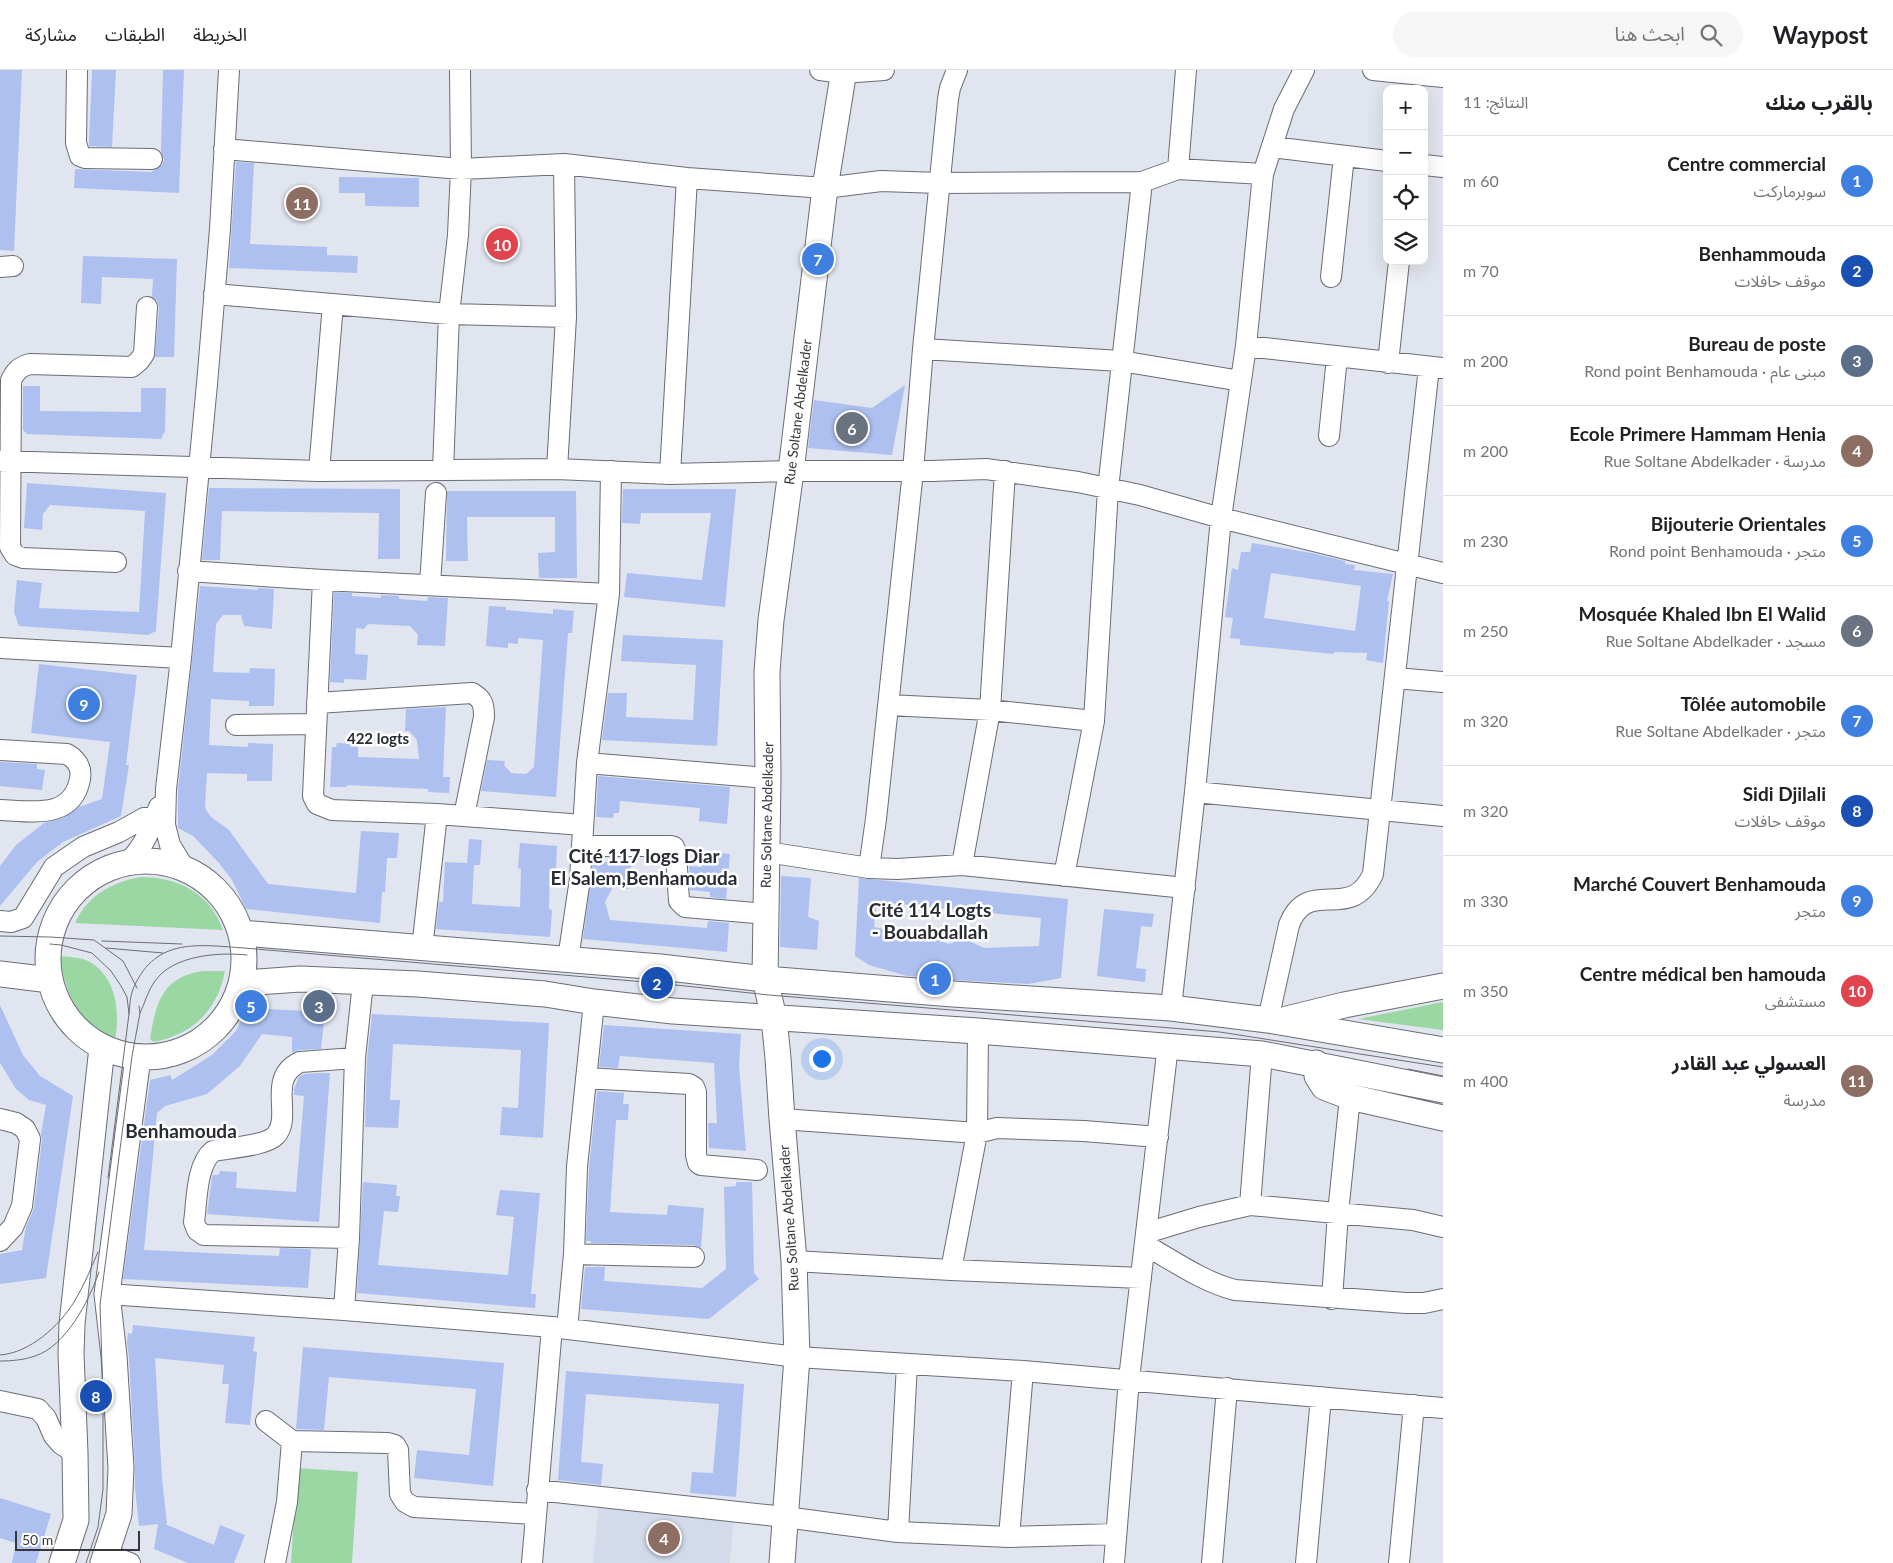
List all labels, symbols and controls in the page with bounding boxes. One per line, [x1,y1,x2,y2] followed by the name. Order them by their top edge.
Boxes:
[1393,12,1743,57] search box
[1773,20,1868,49] text: Waypost
[1697,21,1725,49] icon: search
[1615,22,1685,45] text: ابحث هنا
[25,23,77,45] text: مشاركة
[105,23,165,45] text: الطبقات
[193,23,247,45] text: الخريطة
[1383,85,1428,265] map controls
[1383,85,1428,130] button: +
[1766,89,1873,114] text: بالقرب منك
[1463,92,1528,111] text: النتائج: 11
[1383,130,1428,175] button: −
[1667,152,1826,175] text: Centre commercial
[1463,171,1499,190] text: 60 m
[1852,171,1862,190] text: 1
[1383,175,1428,220] button: locate
[1754,181,1826,200] text: سوبرماركت
[286,184,318,222] pin: 11
[1383,220,1428,265] button: layers
[486,225,518,263] pin: 10
[802,240,834,278] pin: 7
[1699,242,1826,265] text: Benhammouda
[1463,261,1499,280] text: 70 m
[1852,261,1862,280] text: 2
[1735,271,1826,290] text: موقف حافلات
[1688,332,1826,355] text: Bureau de poste
[780,338,815,486] street label: Rue Soltane Abdelkader
[1463,351,1508,370] text: 200 m
[1852,351,1862,370] text: 3
[1584,361,1826,380] text: مبنى عام · Rond point Benhamouda
[836,409,868,447] pin: 6
[1569,422,1826,445] text: Ecole Primere Hammam Henia
[1463,441,1508,460] text: 200 m
[1852,441,1862,460] text: 4
[1603,451,1826,470] text: مدرسة · Rue Soltane Abdelkader
[1651,512,1826,535] text: Bijouterie Orientales
[1463,531,1508,550] text: 230 m
[1852,531,1862,550] text: 5
[1609,541,1826,560] text: متجر · Rond point Benhamouda
[1579,602,1826,625] text: Mosquée Khaled Ibn El Walid
[1463,621,1508,640] text: 250 m
[1852,621,1862,640] text: 6
[1605,631,1826,650] text: مسجد · Rue Soltane Abdelkader
[68,685,100,723] pin: 9
[1681,692,1826,715] text: Tôlée automobile
[1463,711,1508,730] text: 320 m
[1852,711,1862,730] text: 7
[1615,721,1826,740] text: متجر · Rue Soltane Abdelkader
[347,729,409,747] district label: 422 logts
[757,742,776,888] street label: Rue Soltane Abdelkader
[1743,782,1826,805] text: Sidi Djilali
[1463,801,1508,820] text: 320 m
[1852,801,1862,820] text: 8
[1735,811,1826,830] text: موقف حافلات
[551,844,737,889] district label: Cité 117 logs Diar El Salem,Benhamouda
[1573,872,1826,895] text: Marché Couvert Benhamouda
[1463,891,1508,910] text: 330 m
[1852,891,1862,910] text: 9
[869,898,991,943] district label: Cité 114 Logts - Bouabdallah
[1795,901,1826,920] text: متجر
[919,960,951,998] pin: 1
[1580,962,1826,985] text: Centre médical ben hamouda
[641,964,673,1002] pin: 2
[1463,981,1508,1000] text: 350 m
[1848,981,1866,1000] text: 10
[235,987,267,1025] pin: 5
[303,987,335,1025] pin: 3
[1765,991,1826,1010] text: مستشفى
[809,1046,835,1072] your location
[1672,1051,1826,1074] text: العسولي عبد القادر
[1463,1071,1508,1090] text: 400 m
[1848,1071,1866,1090] text: 11
[1783,1090,1826,1109] text: مدرسة
[125,1119,237,1142] district label: Benhamouda
[775,1144,802,1292] street label: Rue Soltane Abdelkader
[80,1377,112,1415] pin: 8
[648,1519,680,1557] pin: 4
[15,1528,140,1551] scale bar
[22,1531,53,1548] text: 50 m

